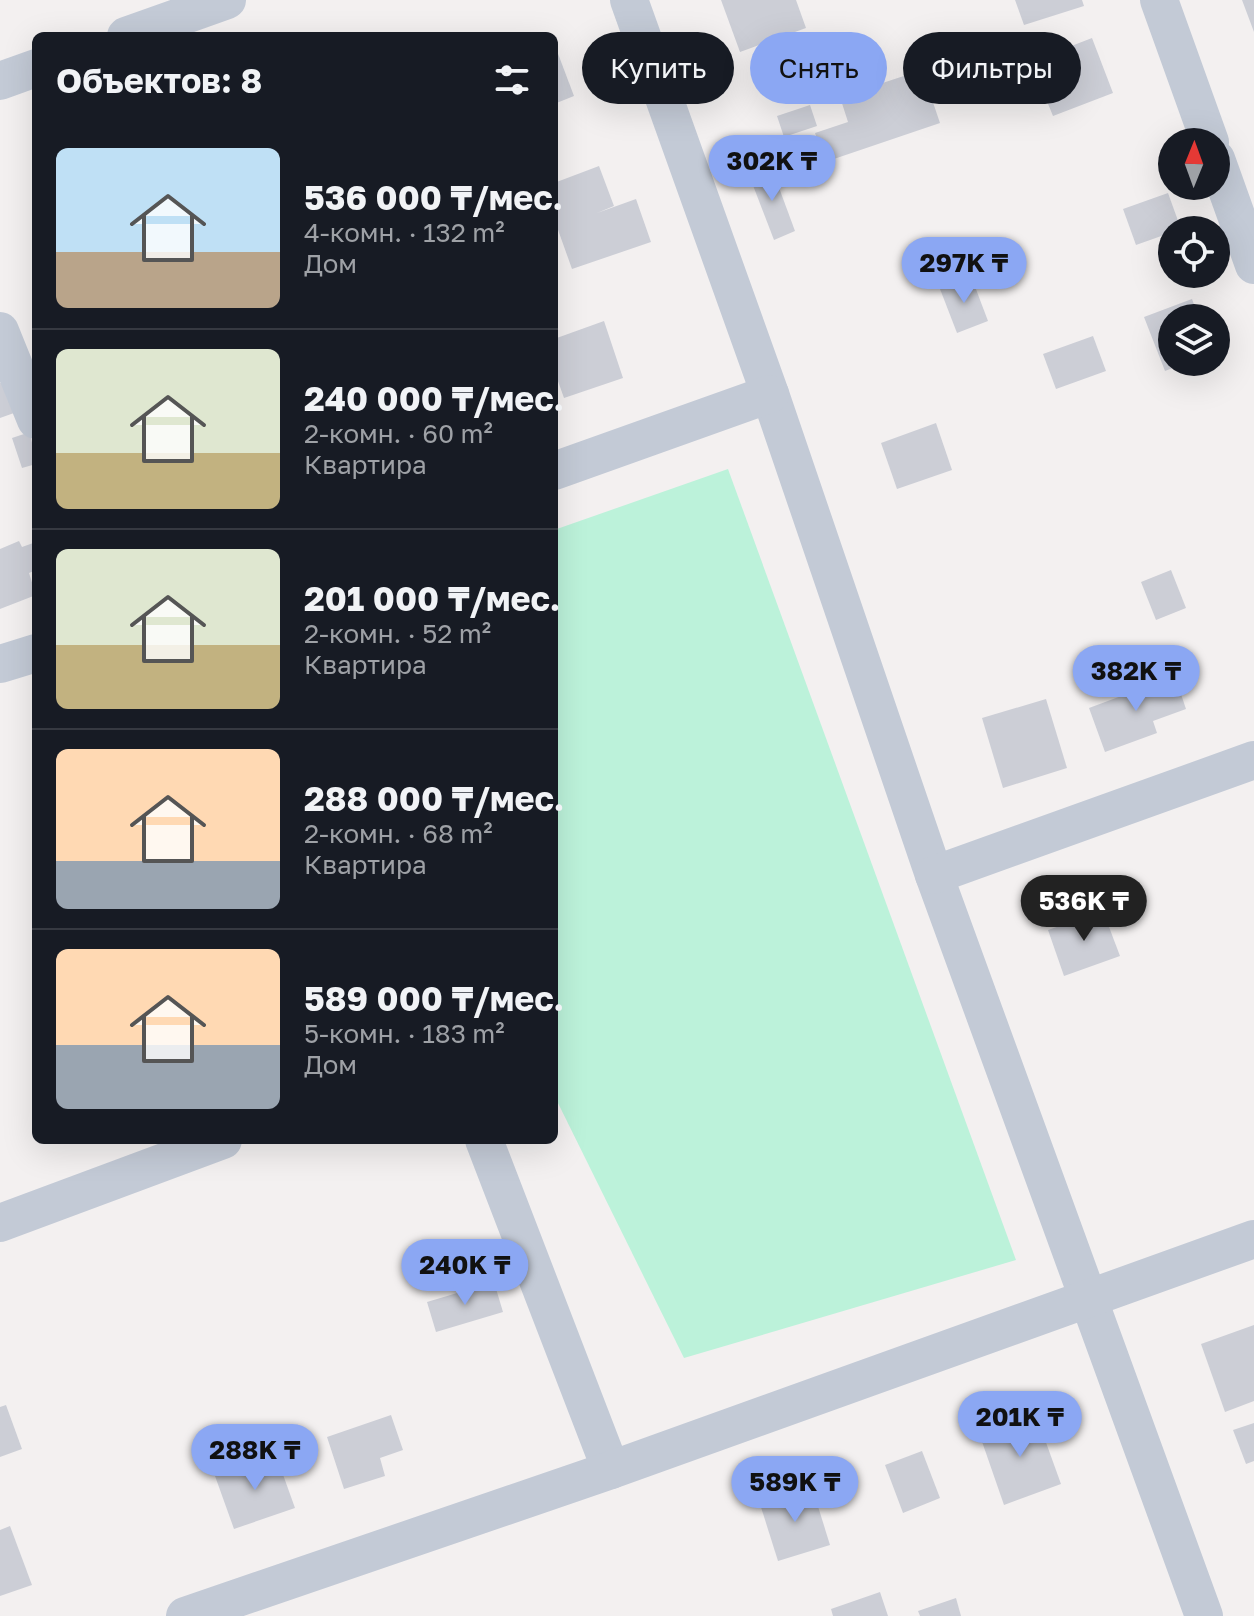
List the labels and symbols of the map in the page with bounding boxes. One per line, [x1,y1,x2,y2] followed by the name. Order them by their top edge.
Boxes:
[1158,128,1230,200] north arrow
[707,135,837,203] pin: 302K ₸
[899,237,1029,305] pin: 297K ₸
[1071,645,1201,713] pin: 382K ₸
[1019,875,1149,943] pin: 536K ₸
[400,1239,530,1307] pin: 240K ₸
[955,1391,1085,1459] pin: 201K ₸
[190,1424,320,1492] pin: 288K ₸
[730,1456,860,1524] pin: 589K ₸

